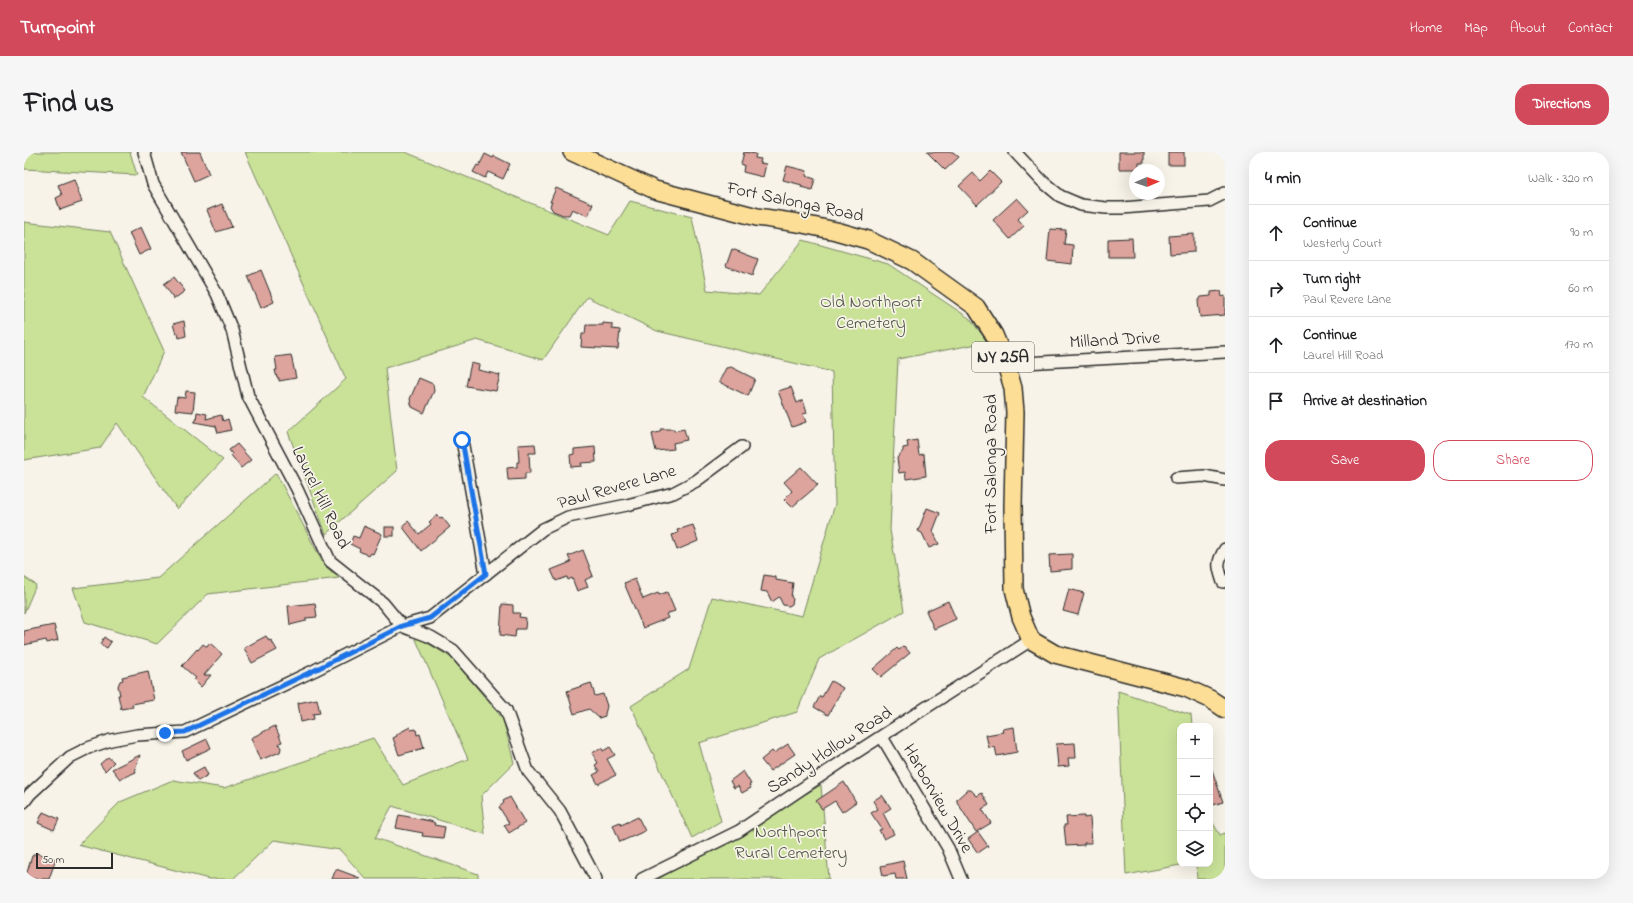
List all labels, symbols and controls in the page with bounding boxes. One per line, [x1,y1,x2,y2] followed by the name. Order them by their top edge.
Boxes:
[20,15,95,42] text: Turnpoint
[1410,18,1442,39] text: Home
[1464,18,1488,39] text: Map
[1510,18,1546,39] text: About
[1568,18,1613,39] text: Contact
[24,84,114,125] text: Find us
[1515,84,1609,125] button: Directions
[1129,164,1165,200] north arrow
[1265,166,1301,191] text: 4 min
[1528,169,1593,188] text: Walk · 320 m
[723,176,866,231] street label: Fort Salonga Road
[1303,212,1357,234] text: Continue
[1265,222,1287,244] icon: ahead
[1570,223,1593,242] text: 90 m
[1303,234,1382,253] text: Westerly Court
[1303,268,1361,290] text: Turn right
[1265,278,1287,300] icon: right
[1568,279,1593,298] text: 60 m
[820,290,922,337] park label: Old Northport Cemetery
[1303,290,1391,309] text: Paul Revere Lane
[1303,324,1357,346] text: Continue
[1069,326,1162,356] street label: Milland Drive
[1265,334,1287,356] icon: ahead
[1565,335,1593,354] text: 170 m
[972,342,1034,372] road number: NY 25A
[1303,346,1383,365] text: Laurel Hill Road
[1265,390,1287,412] icon: arrive
[1303,390,1427,412] text: Arrive at destination
[979,394,1006,535] street label: Fort Salonga Road
[453,431,471,449] route start
[1265,440,1425,481] button: Save
[1433,440,1593,481] button: Share
[284,442,356,554] street label: Laurel Hill Road
[555,458,680,517] street label: Paul Revere Lane
[762,701,898,801] street label: Sandy Hollow Road
[1177,723,1213,867] map controls
[1177,723,1213,759] button: +
[156,724,174,742] route end
[895,740,979,859] street label: Harborview Drive
[1177,759,1213,795] button: −
[1177,795,1213,831] button: locate
[735,820,847,867] park label: Northport Rural Cemetery
[1177,831,1213,867] button: layers
[36,851,113,870] scale bar
[42,852,64,868] text: 50 m

